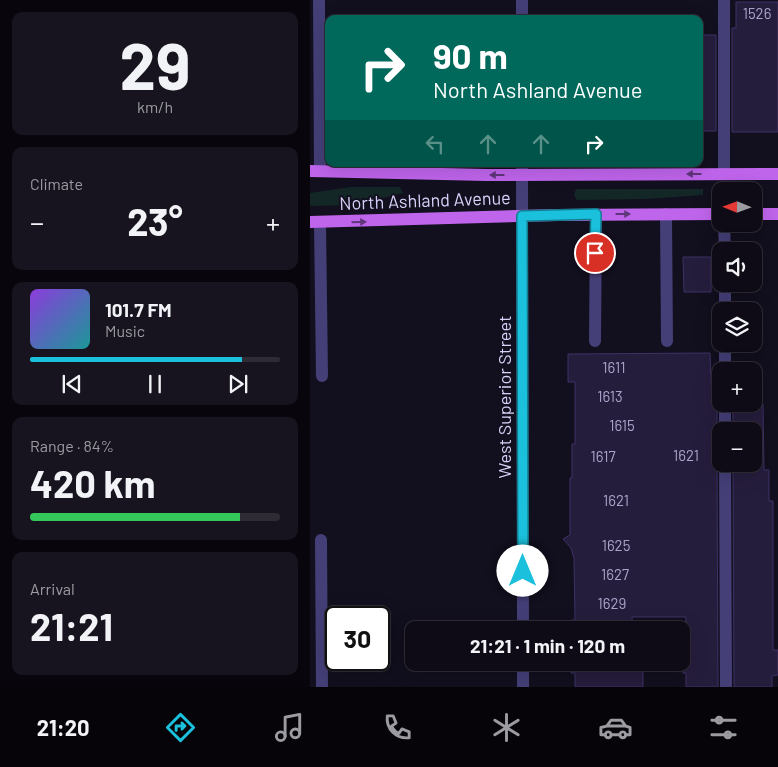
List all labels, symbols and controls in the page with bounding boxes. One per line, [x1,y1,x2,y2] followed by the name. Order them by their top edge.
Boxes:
[743,4,771,22] house number: 1526
[120,25,190,103] text: 29
[433,34,508,76] text: 90 m
[350,35,415,100] icon: right
[433,76,643,102] text: North Ashland Avenue
[137,97,173,116] text: km/h
[421,130,449,158] icon: left
[474,130,502,158] icon: ahead
[527,130,555,158] icon: ahead
[580,130,608,158] icon: right
[686,170,702,178] one-way arrow
[489,171,505,179] one-way arrow
[30,174,83,193] text: Climate
[712,182,762,232] north arrow
[712,182,762,472] map controls
[339,186,511,214] street label: North Ashland Avenue
[127,198,183,244] text: 23°
[30,205,44,239] text: −
[266,205,280,239] text: +
[615,210,631,218] one-way arrow
[351,217,367,225] one-way arrow
[574,232,616,274] pin
[581,239,609,267] icon: arrive
[712,242,762,292] button: sound
[105,298,172,321] text: 101.7 FM
[712,302,762,352] button: layers
[493,316,515,478] street label: West Superior Street
[105,321,145,340] text: Music
[602,358,626,376] house number: 1611
[712,362,762,412] button: +
[58,370,86,398] icon: previous
[141,370,169,398] icon: pause
[224,370,252,398] icon: next
[597,387,623,405] house number: 1613
[609,416,635,434] house number: 1615
[712,422,762,472] button: −
[30,436,114,455] text: Range · 84%
[673,446,699,464] house number: 1621
[590,447,616,465] house number: 1617
[30,460,156,506] text: 420 km
[603,491,629,509] house number: 1621
[602,536,630,554] house number: 1625
[496,544,548,596] position arrow
[601,565,629,583] house number: 1627
[30,579,75,598] text: Arrival
[598,594,626,612] house number: 1629
[30,603,113,649] text: 21:21
[325,606,390,671] speed limit sign: 30
[470,634,625,657] text: 21:21 · 1 min · 120 m
[163,710,198,745] icon: directions
[272,710,307,745] icon: music
[380,710,415,745] icon: phone
[489,710,524,745] icon: climate
[598,710,633,745] icon: car
[706,710,741,745] icon: filters
[37,714,90,740] text: 21:20

